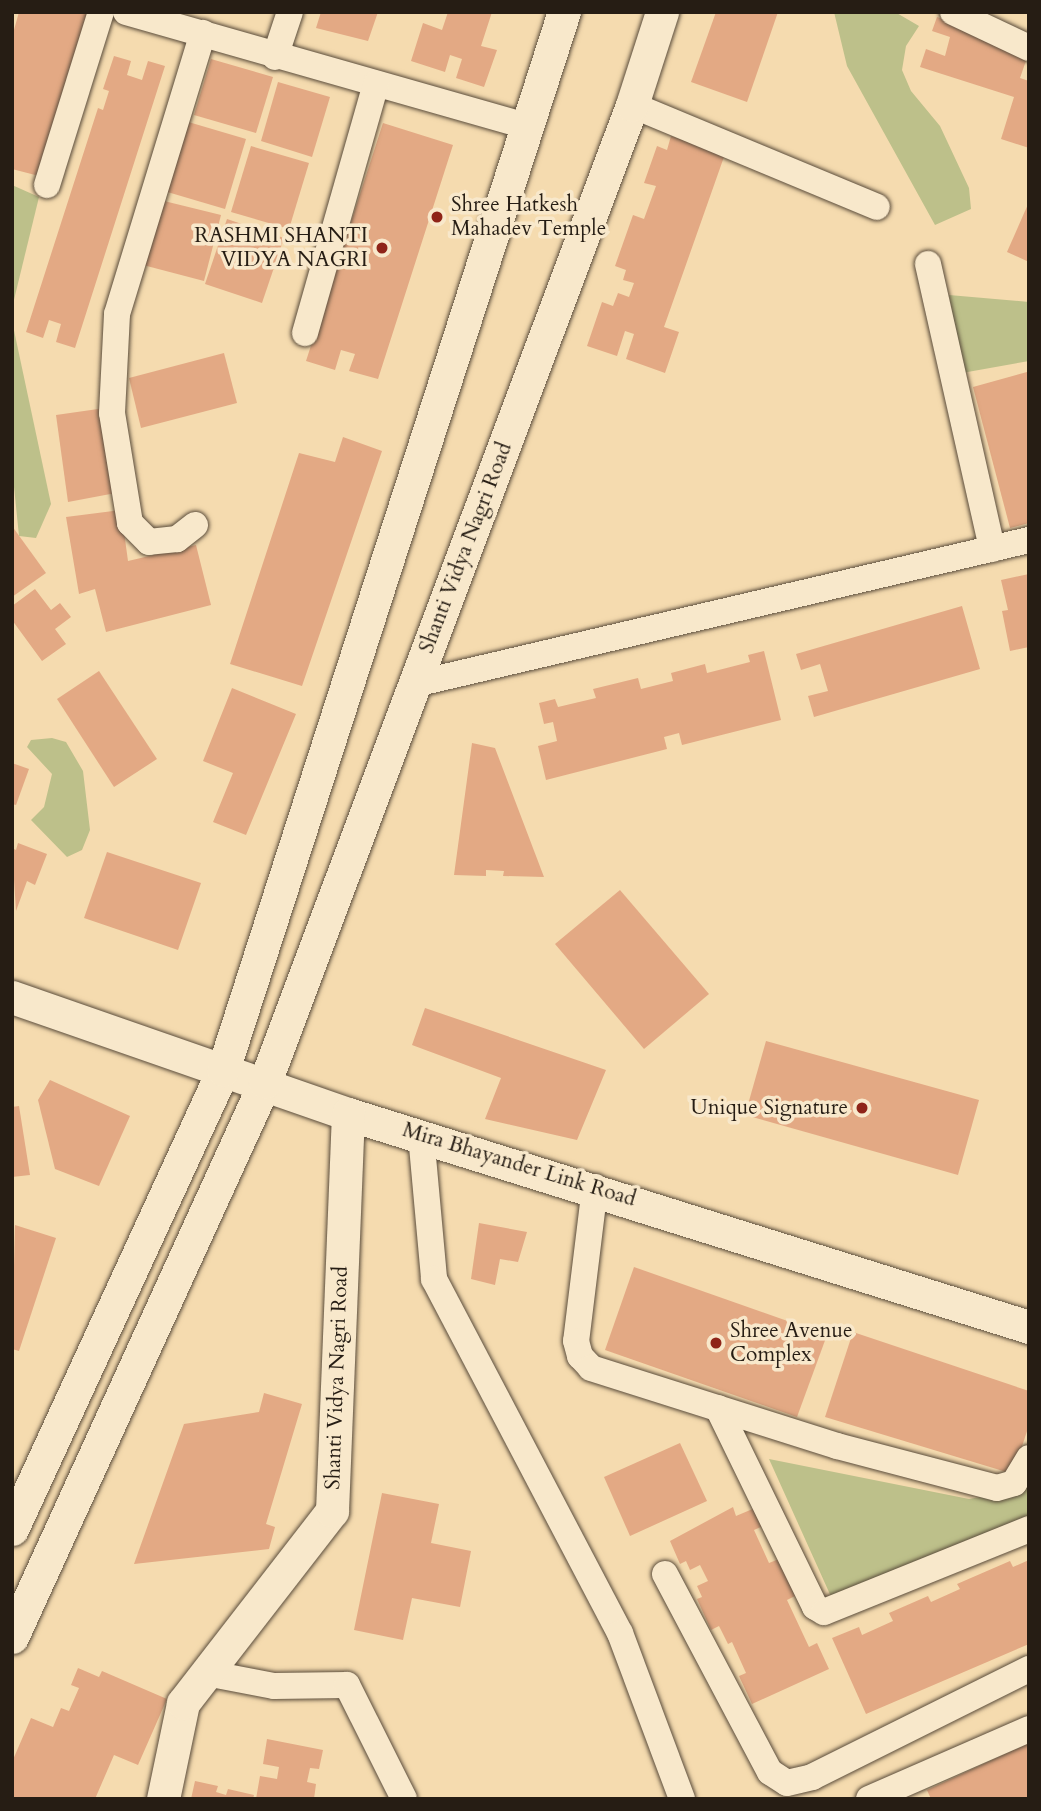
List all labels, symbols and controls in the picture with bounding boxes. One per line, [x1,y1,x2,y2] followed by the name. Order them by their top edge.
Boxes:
[451,192,606,242] place label: Shree Hatkesh Mahadev Temple
[429,209,445,225] marker: Shree Hatkesh Mahadev Temple
[194,223,368,273] place label: RASHMI SHANTI VIDYA NAGRI
[374,240,390,256] marker: RASHMI SHANTI VIDYA NAGRI
[414,439,518,657] street label: Shanti Vidya Nagri Road
[691,1095,848,1121] place label: Unique Signature
[854,1100,870,1116] marker: Unique Signature
[399,1117,639,1213] street label: Mira Bhayander Link Road
[321,1266,353,1490] street label: Shanti Vidya Nagri Road
[730,1318,853,1368] place label: Shree Avenue Complex
[708,1335,724,1351] marker: Shree Avenue Complex

